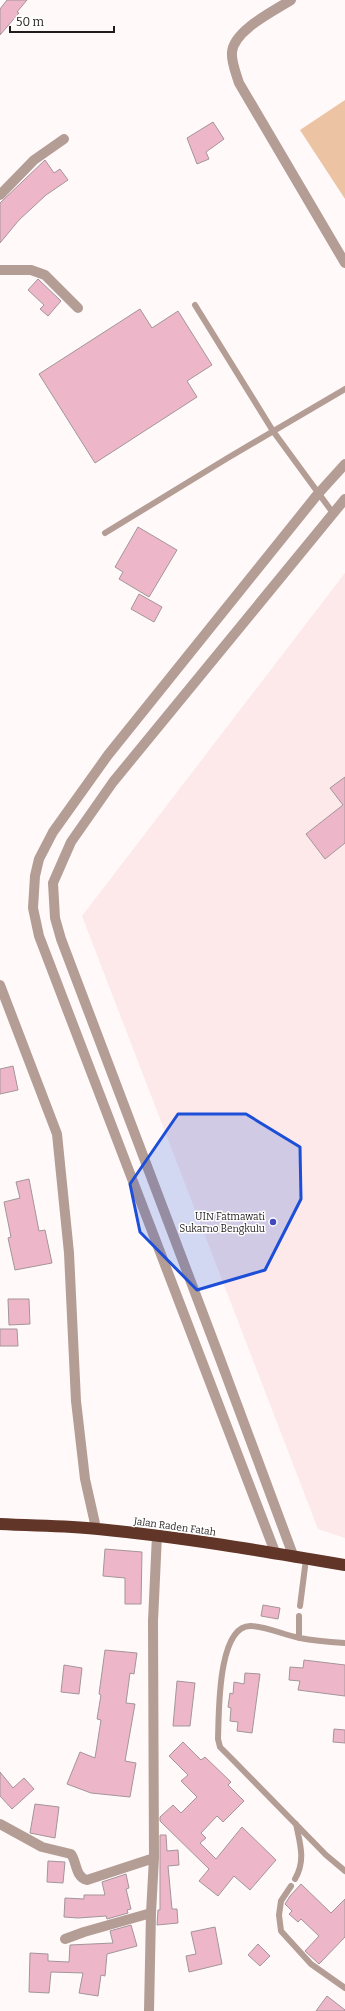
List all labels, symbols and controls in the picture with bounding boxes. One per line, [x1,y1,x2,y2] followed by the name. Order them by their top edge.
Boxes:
[10,8,114,34] scale bar
[16,15,45,29] text: 50 m
[179,1211,265,1235] place label: UIN Fatmawati Sukarno Bengkulu
[268,1217,278,1227] marker: UIN Fatmawati Sukarno Bengkulu
[132,1515,217,1539] street label: Jalan Raden Fatah

